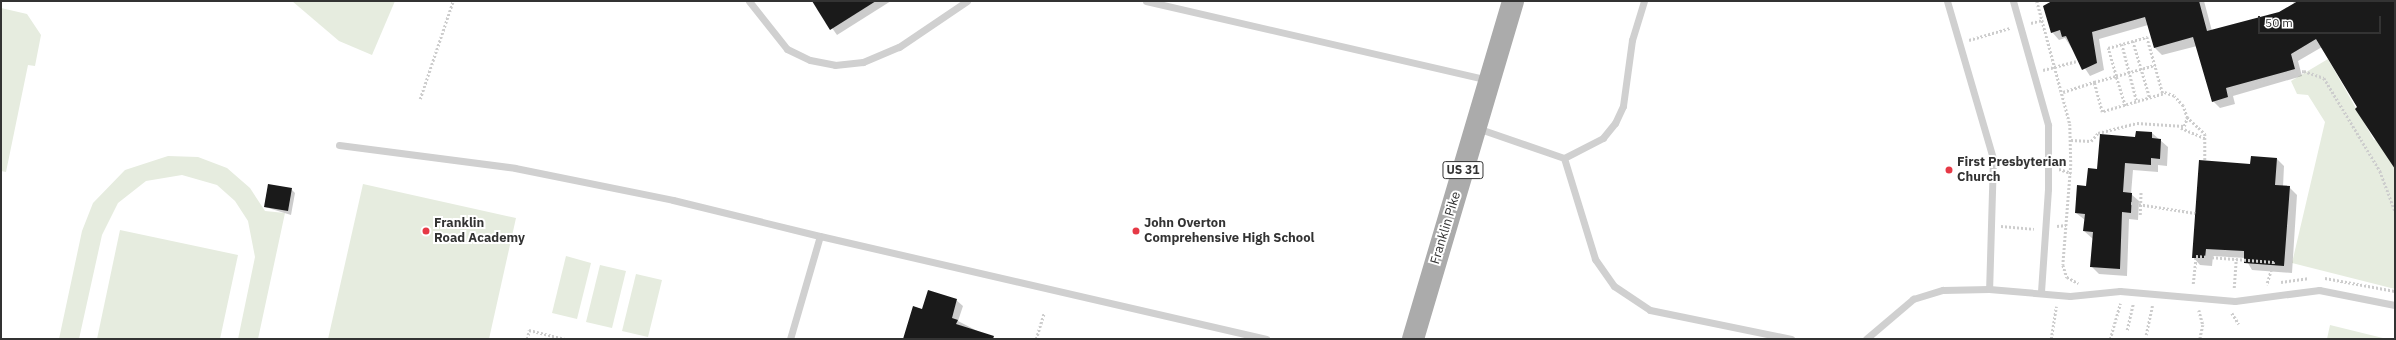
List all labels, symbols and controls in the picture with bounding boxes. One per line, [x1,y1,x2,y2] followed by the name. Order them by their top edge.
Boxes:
[2260,8,2383,34] scale bar
[2265,15,2293,30] text: 50 m
[1957,155,2067,186] place label: First Presbyterian Church
[1442,160,1484,180] road number: US 31
[1944,165,1954,175] marker: First Presbyterian Church
[1428,190,1464,266] street label: Franklin Pike
[434,216,525,247] place label: Franklin Road Academy
[1144,216,1314,247] place label: John Overton Comprehensive High School
[421,226,431,236] marker: Franklin Road Academy
[1131,226,1141,236] marker: John Overton Comprehensive High School

